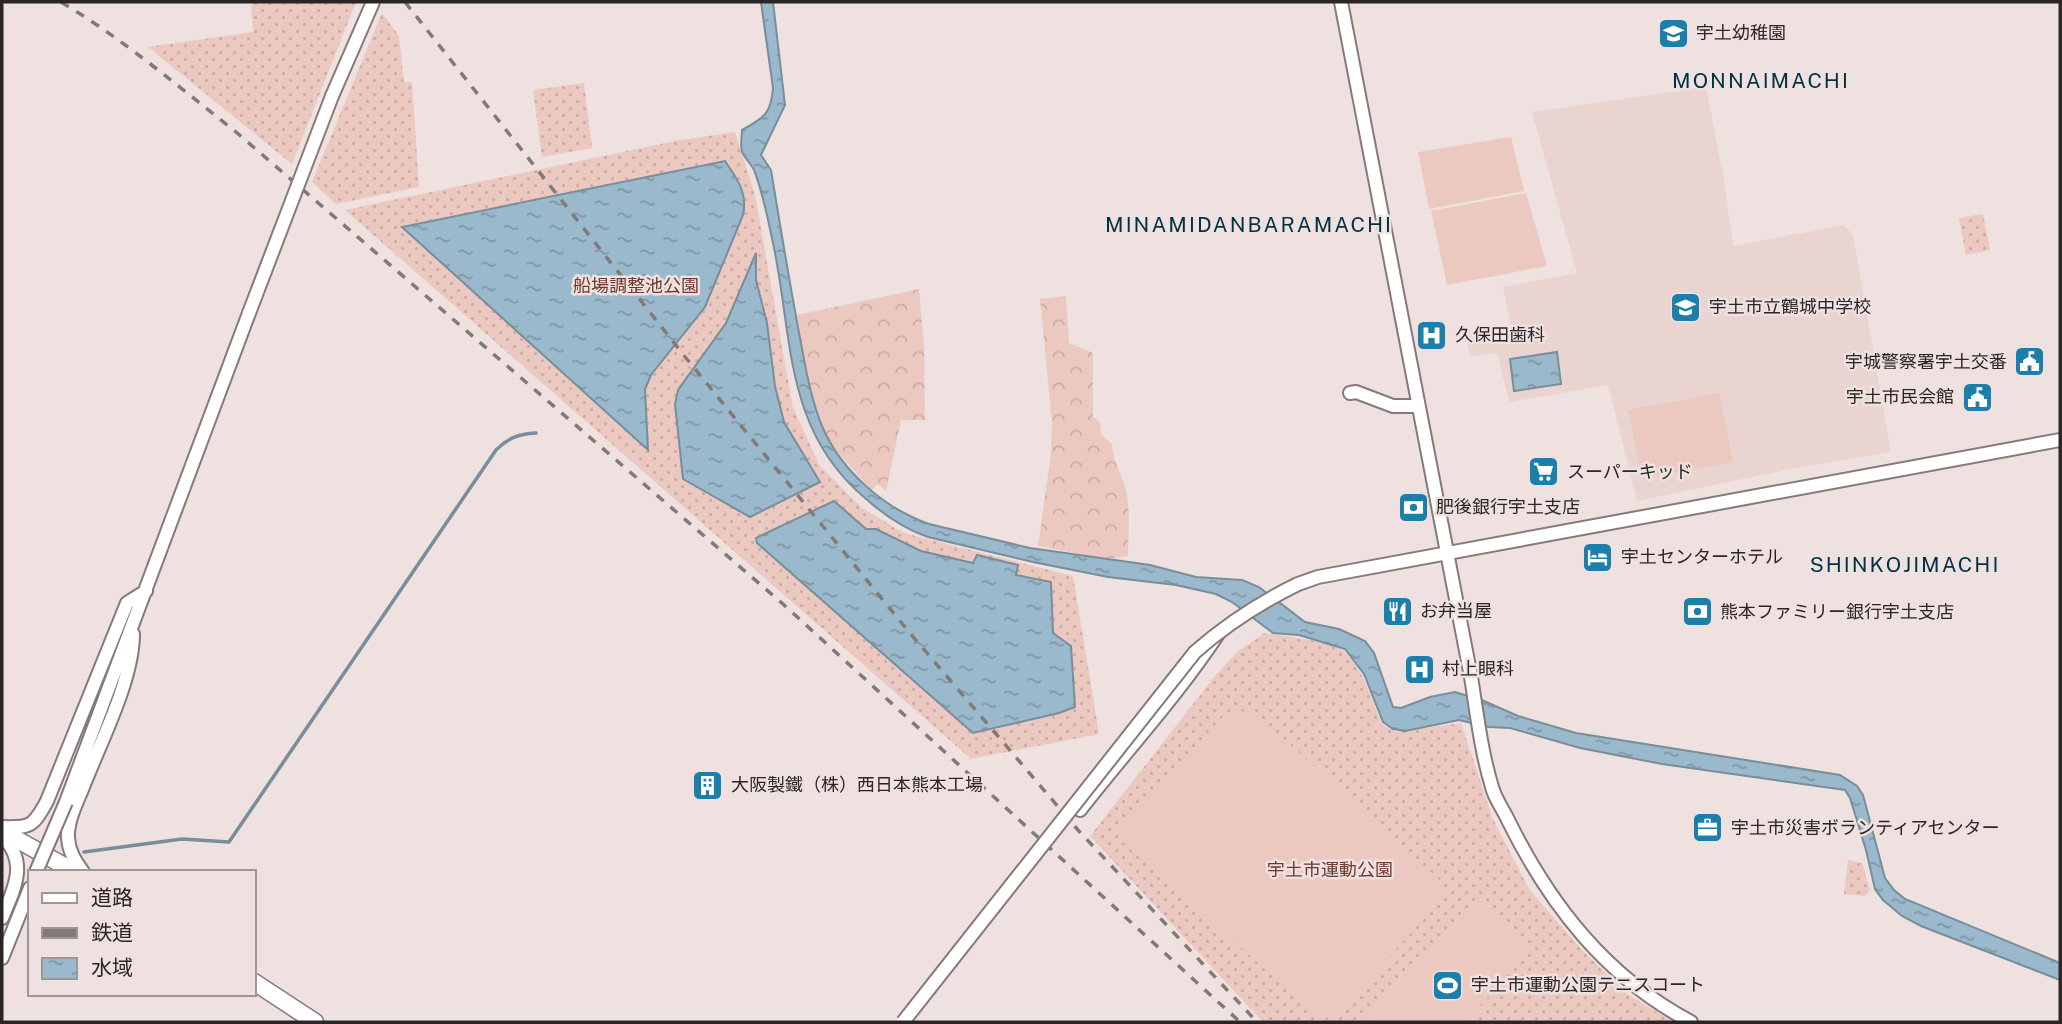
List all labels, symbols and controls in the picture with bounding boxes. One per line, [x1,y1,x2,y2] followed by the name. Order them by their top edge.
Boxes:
[1656,16,1690,50] school or university icon: 宇土幼稚園
[1696,22,1786,43] place label: 宇土幼稚園
[1672,68,1850,93] district label: MONNAIMACHI
[1105,212,1393,237] district label: MINAMIDANBARAMACHI
[573,275,699,296] park label: 船場調整池公園
[1669,290,1703,324] school or university icon: 宇土市立鶴城中学校
[1709,296,1871,317] place label: 宇土市立鶴城中学校
[1415,318,1449,352] hospital icon: 久保田歯科
[1455,324,1545,345] place label: 久保田歯科
[2013,345,2047,379] public building icon: 宇城警察署宇土交番
[1845,351,2007,372] place label: 宇城警察署宇土交番
[1960,380,1994,414] public building icon: 宇土市民会館
[1846,386,1954,407] place label: 宇土市民会館
[1527,455,1561,489] supermarket icon: スーパーキッド
[1567,461,1693,482] place label: スーパーキッド
[1396,490,1430,524] bank icon: 肥後銀行宇土支店
[1436,496,1580,517] place label: 肥後銀行宇土支店
[1581,540,1615,574] hotel icon: 宇土センターホテル
[1621,546,1783,567] place label: 宇土センターホテル
[1810,552,2000,577] district label: SHINKOJIMACHI
[1380,594,1414,628] restaurant icon: お弁当屋
[1680,595,1714,629] bank icon: 熊本ファミリー銀行宇土支店
[1420,600,1492,621] place label: お弁当屋
[1720,601,1954,622] place label: 熊本ファミリー銀行宇土支店
[1402,652,1436,686] hospital icon: 村上眼科
[1442,658,1514,679] place label: 村上眼科
[691,768,725,802] building icon: 大阪製鐵（株）西日本熊本工場
[731,774,983,795] place label: 大阪製鐵（株）西日本熊本工場
[1691,811,1725,845] office icon: 宇土市災害ボランティアセンター
[1731,817,2000,838] place label: 宇土市災害ボランティアセンター
[1267,859,1393,880] park label: 宇土市運動公園
[28,870,256,996] legend
[91,885,133,910] text: 道路
[91,920,133,945] text: 鉄道
[91,955,133,980] text: 水域
[1431,968,1465,1002] sports icon: 宇土市運動公園テニスコート
[1471,974,1705,995] place label: 宇土市運動公園テニスコート

